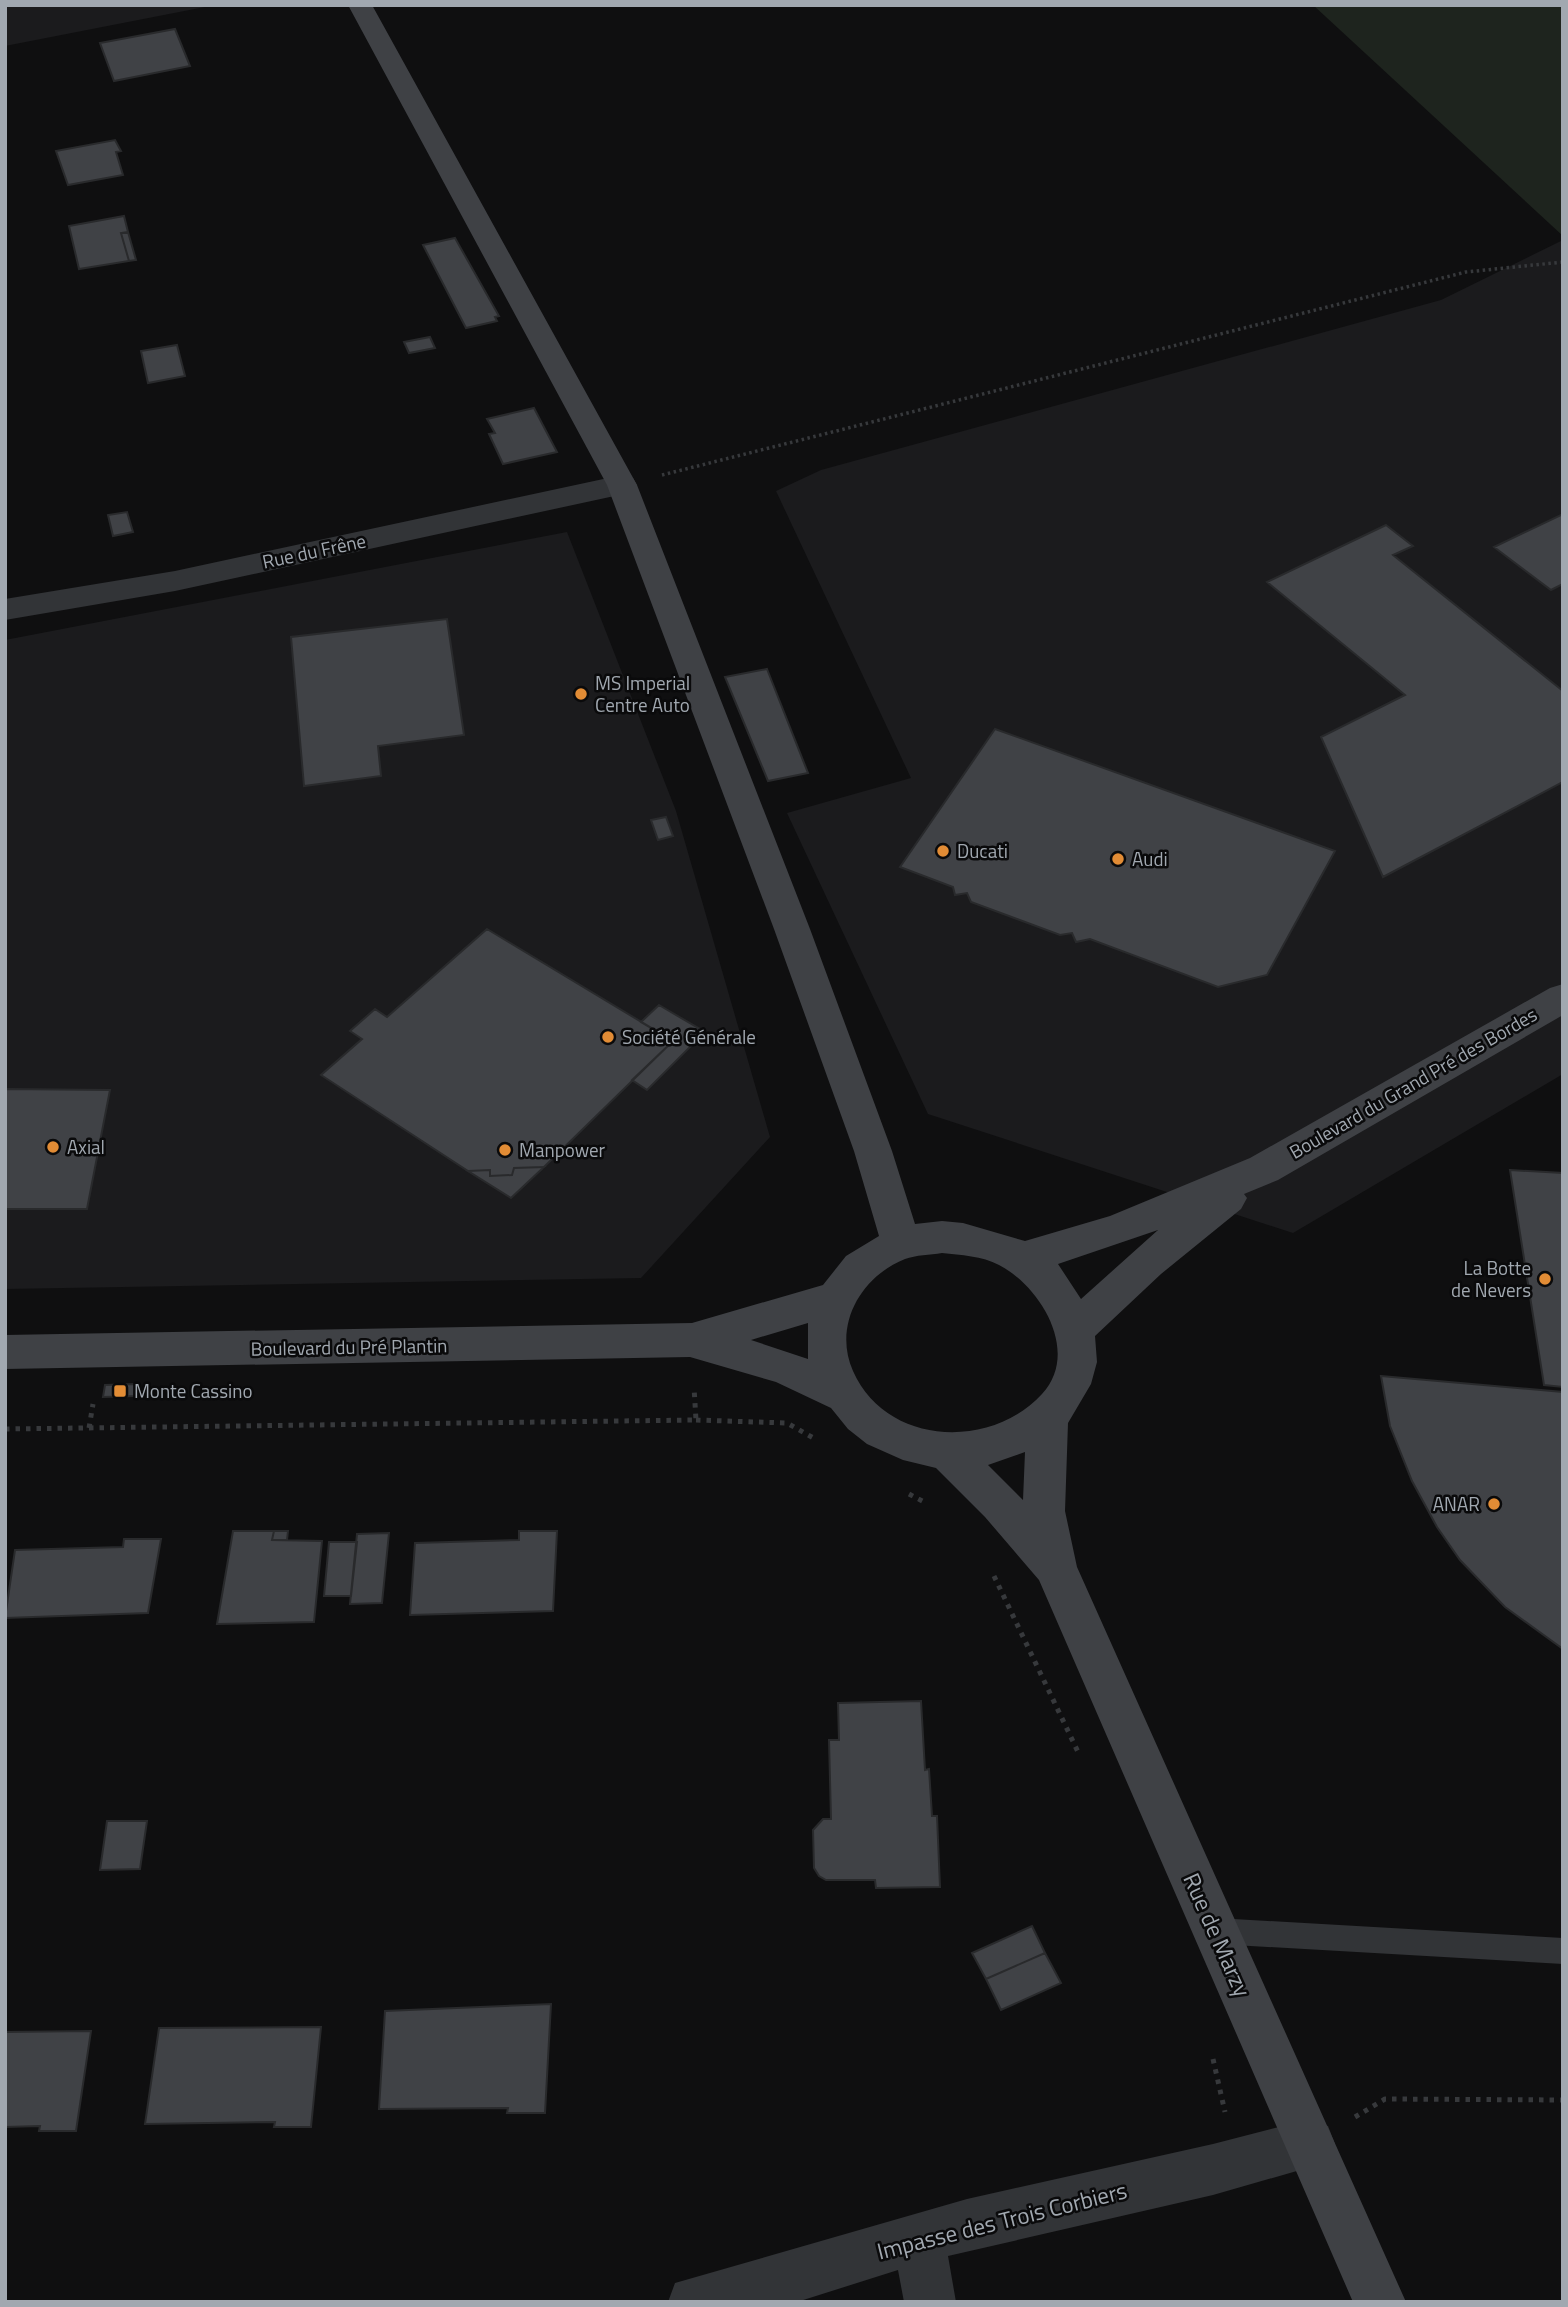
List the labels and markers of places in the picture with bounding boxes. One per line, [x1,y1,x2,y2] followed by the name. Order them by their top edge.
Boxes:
[595,668,690,719] place label: MS Imperial Centre Auto
[573,686,589,702] marker: MS Imperial Centre Auto
[957,836,1008,865] place label: Ducati
[935,843,951,859] marker: Ducati
[1132,844,1168,873] place label: Audi
[1110,851,1126,867] marker: Audi
[622,1022,756,1051] place label: Société Générale
[600,1029,616,1045] marker: Société Générale
[67,1132,105,1161] place label: Axial
[519,1135,606,1164] place label: Manpower
[45,1139,61,1155] marker: Axial
[497,1142,513,1158] marker: Manpower
[1451,1253,1531,1304] place label: La Botte de Nevers
[1537,1271,1553,1287] marker: La Botte de Nevers
[134,1376,252,1405] place label: Monte Cassino
[112,1383,128,1399] marker: Monte Cassino
[1433,1489,1480,1518] place label: ANAR
[1486,1496,1502,1512] marker: ANAR

